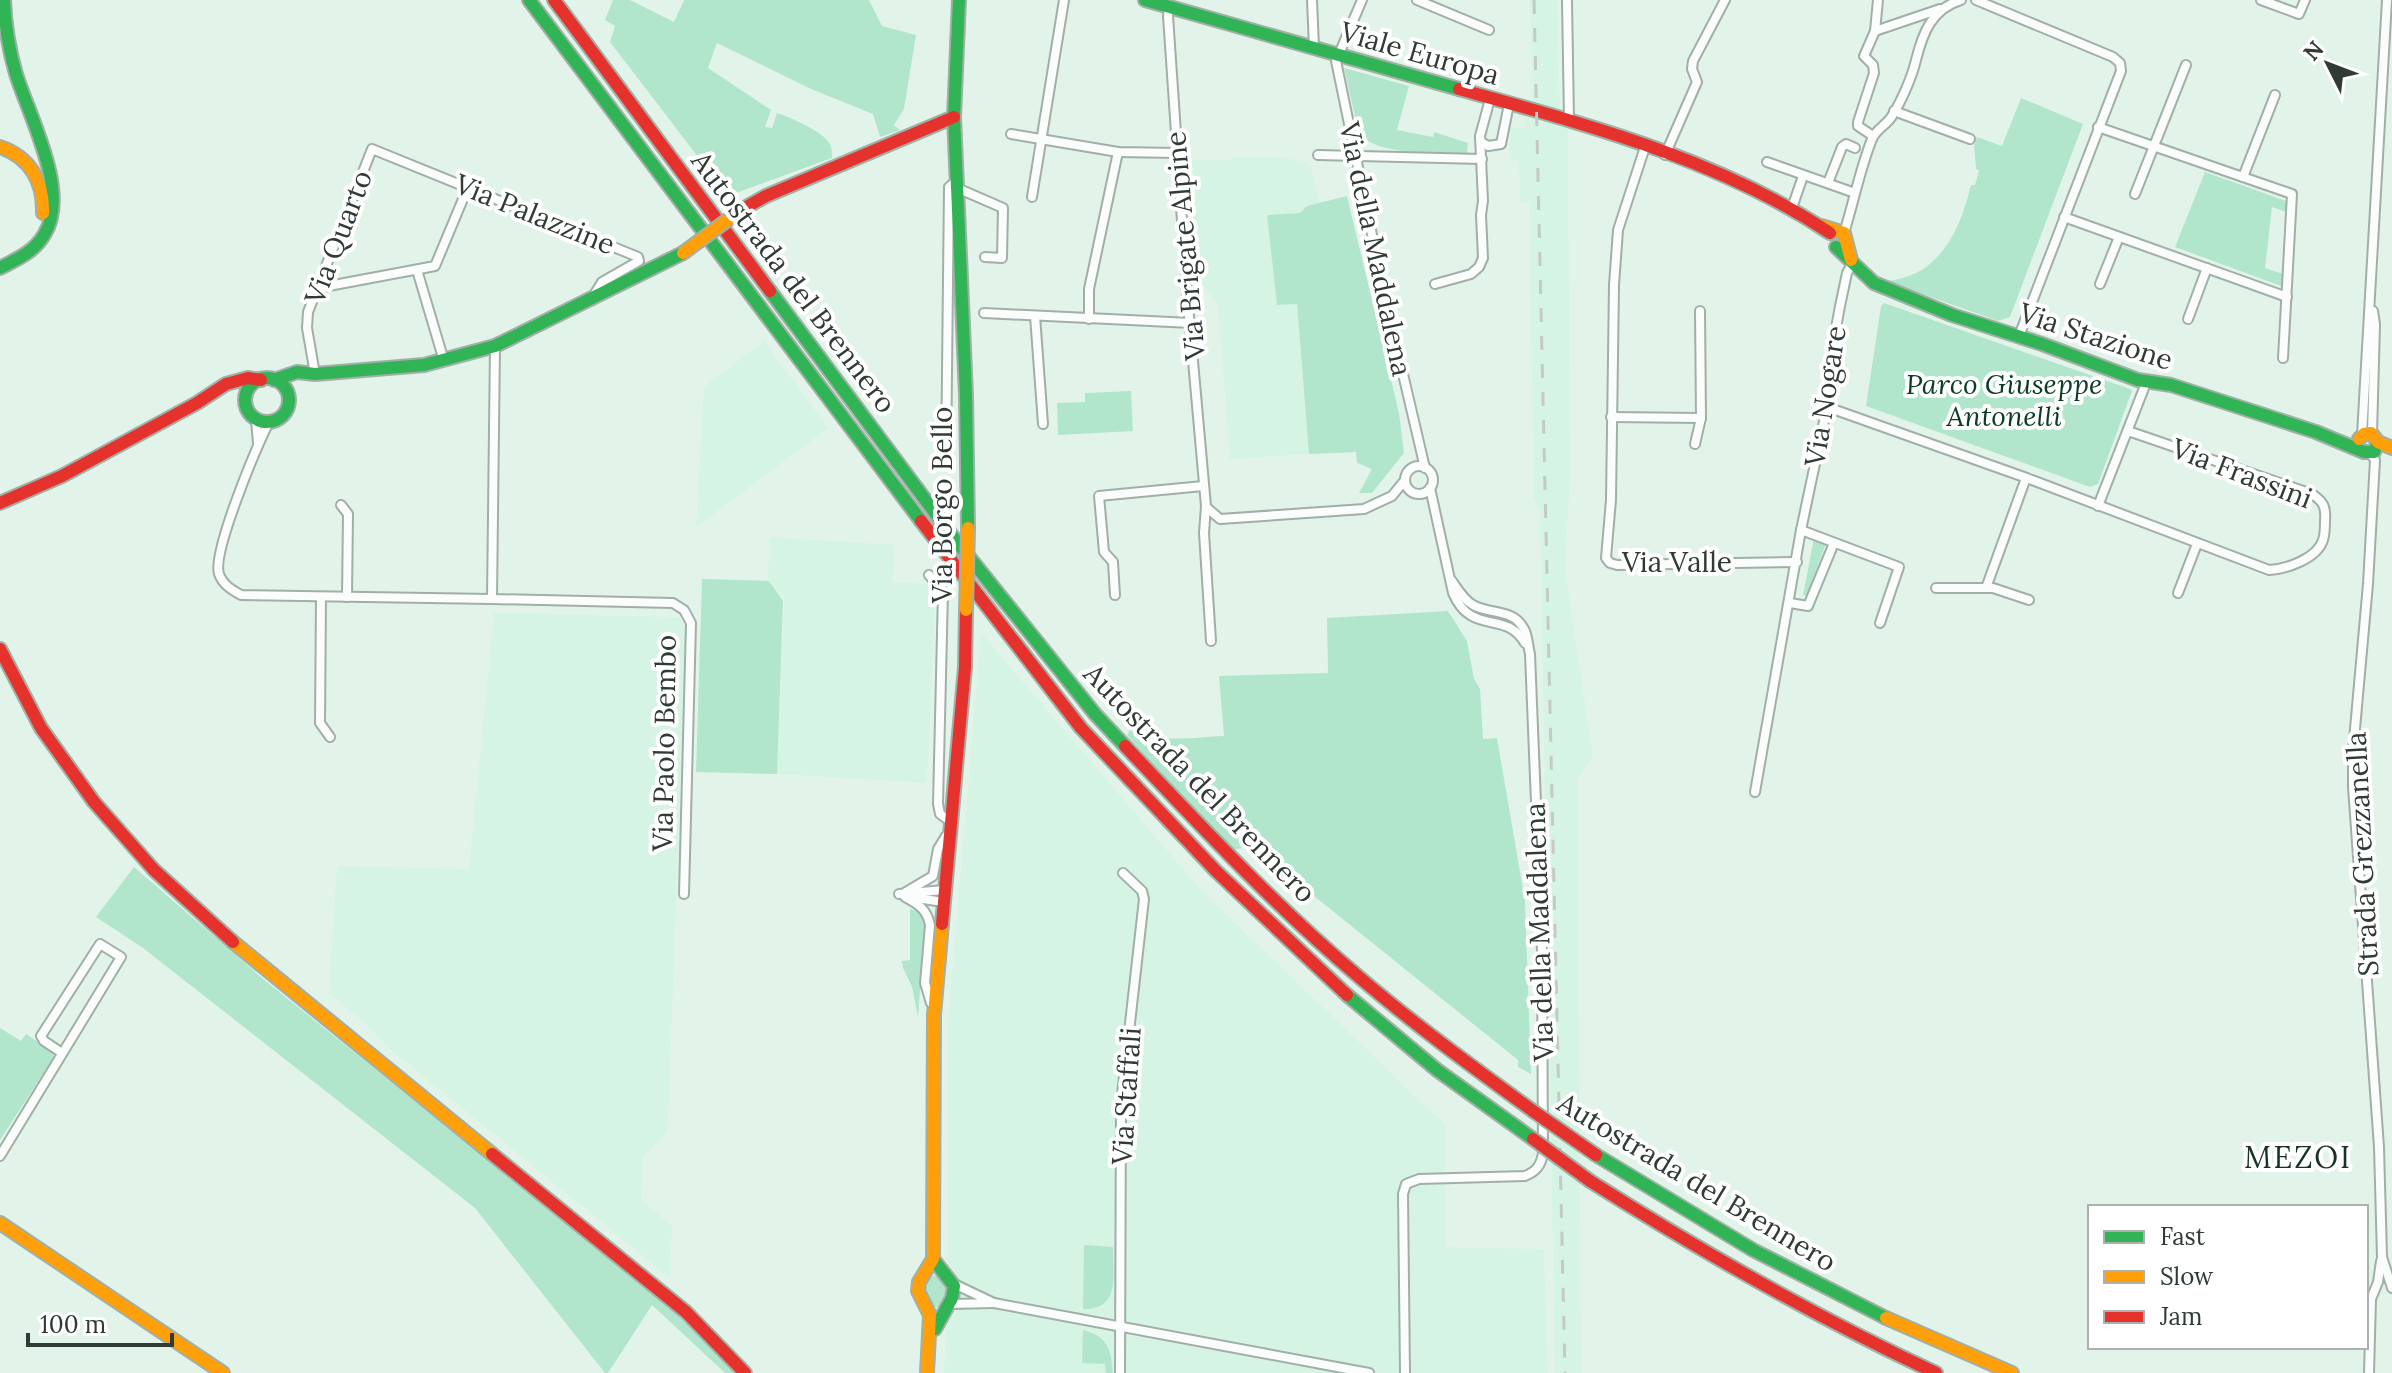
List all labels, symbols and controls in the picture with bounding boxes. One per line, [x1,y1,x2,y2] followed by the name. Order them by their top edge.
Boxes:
[1335,13,1504,93] street label: Viale Europa
[2288,24,2368,104] north arrow
[2297,35,2329,66] text: N
[1331,118,1421,379] street label: Via della Maddalena
[1157,130,1213,363] street label: Via Brigate Alpine
[683,143,904,420] street label: Autostrada del Brennero
[296,165,380,310] street label: Via Quarto
[449,165,620,262] street label: Via Palazzine
[2014,294,2177,378] street label: Via Stazione
[1796,323,1854,470] street label: Via Nogare
[1906,366,2102,434] park label: Parco Giuseppe Antonelli
[924,407,960,604] street label: Via Borgo Bello
[2166,429,2317,516] street label: Via Frassini
[1621,544,1732,580] street label: Via Valle
[644,634,684,853] street label: Via Paolo Bembo
[1076,655,1324,910] street label: Autostrada del Brennero
[2338,731,2386,977] street label: Strada Grezzanella
[1516,802,1562,1063] street label: Via della Maddalena
[1103,1026,1149,1167] street label: Via Staffali
[1550,1084,1843,1280] street label: Autostrada del Brennero
[2244,1138,2352,1176] district label: MEZOI
[2088,1205,2368,1349] legend
[2160,1221,2206,1252] text: Fast
[2160,1261,2214,1292] text: Slow
[28,1297,172,1347] scale bar
[2159,1301,2202,1332] text: Jam
[40,1309,106,1340] text: 100 m

